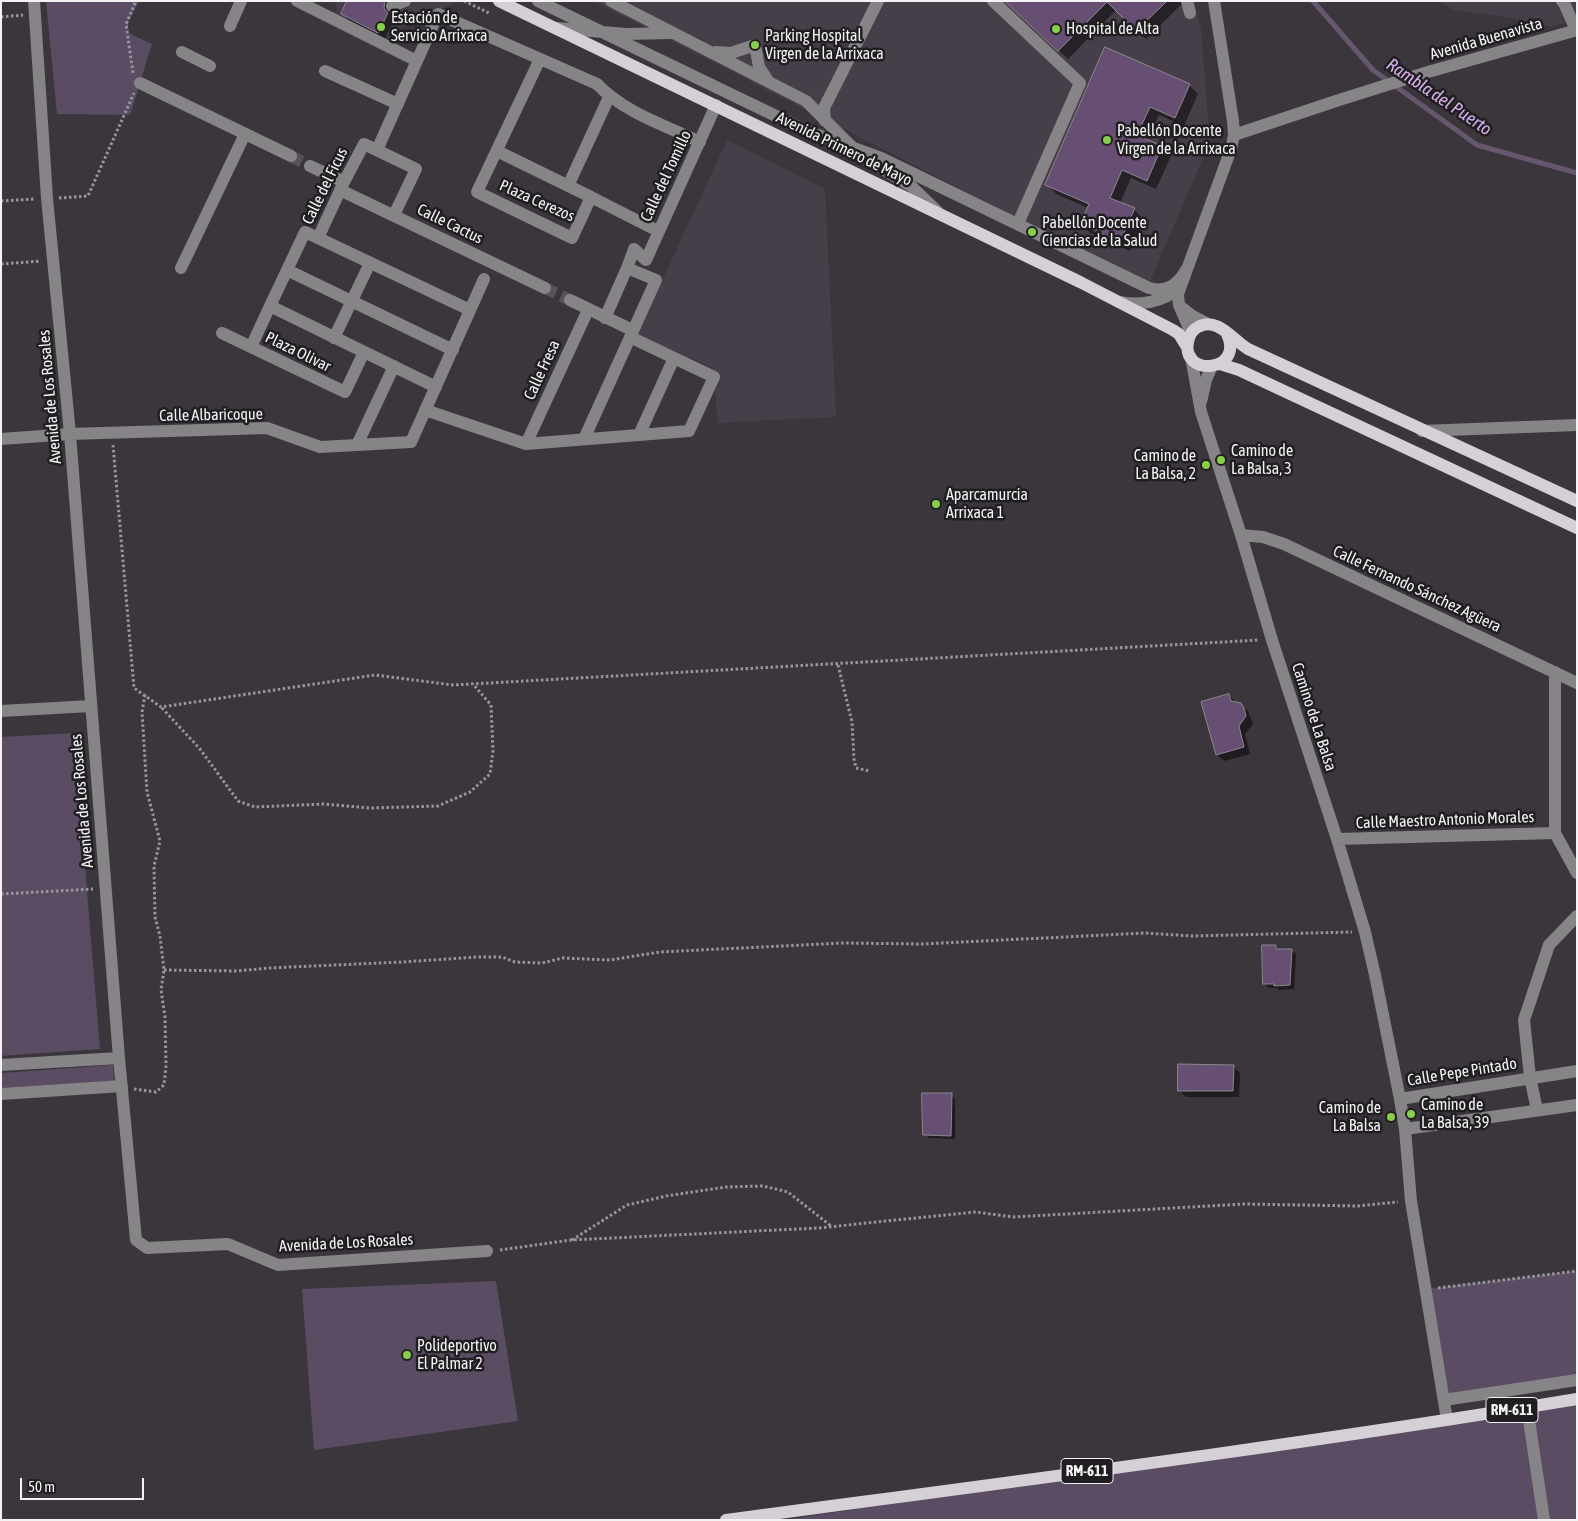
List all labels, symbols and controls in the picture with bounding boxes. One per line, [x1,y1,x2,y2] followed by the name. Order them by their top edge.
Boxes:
[391,8,488,46] place label: Estación de Servicio Arrixaca
[1428,14,1544,64] street label: Avenida Buenavista
[1066,19,1159,39] place label: Hospital de Alta
[375,21,387,33] marker: Estación de Servicio Arrixaca
[1050,23,1062,35] marker: Hospital de Alta
[765,26,884,64] place label: Parking Hospital Virgen de la Arrixaca
[749,39,761,51] marker: Parking Hospital Virgen de la Arrixaca
[1382,54,1496,140] water label: Rambla del Puerto
[773,108,915,190] street label: Avenida Primero de Mayo
[1117,121,1236,159] place label: Pabellón Docente Virgen de la Arrixaca
[637,127,695,225] street label: Calle del Tomillo
[1101,134,1113,146] marker: Pabellón Docente Virgen de la Arrixaca
[298,144,352,228] street label: Calle del Ficus
[496,176,578,226] street label: Plaza Cerezos
[414,200,486,248] street label: Calle Cactus
[1042,213,1157,251] place label: Pabellón Docente Ciencias de la Salud
[1026,226,1038,238] marker: Pabellón Docente Ciencias de la Salud
[262,328,334,376] street label: Plaza Olivar
[35,329,65,465] street label: Avenida de Los Rosales
[520,337,564,403] street label: Calle Fresa
[159,404,263,426] street label: Calle Albaricoque
[1231,441,1293,479] place label: Camino de La Balsa, 3
[1134,446,1196,484] place label: Camino de La Balsa, 2
[1215,454,1227,466] marker: Camino de La Balsa, 3
[1200,459,1212,471] marker: Camino de La Balsa, 2
[946,485,1028,523] place label: Aparcamurcia Arrixaca 1
[930,498,942,510] marker: Aparcamurcia Arrixaca 1
[1330,542,1504,636] street label: Calle Fernando Sánchez Agüera
[1287,661,1341,773] street label: Camino de La Balsa
[67,733,97,869] street label: Avenida de Los Rosales
[1356,807,1534,833] street label: Calle Maestro Antonio Morales
[1406,1054,1518,1090] street label: Calle Pepe Pintado
[1421,1095,1489,1133] place label: Camino de La Balsa, 39
[1319,1098,1381,1136] place label: Camino de La Balsa
[1405,1108,1417,1120] marker: Camino de La Balsa, 39
[1385,1111,1397,1123] marker: Camino de La Balsa
[278,1230,414,1256] street label: Avenida de Los Rosales
[417,1336,497,1374] place label: Polideportivo El Palmar 2
[401,1349,413,1361] marker: Polideportivo El Palmar 2
[1486,1398,1538,1422] road number: RM-611
[1061,1458,1113,1484] road number: RM-611
[22,1468,146,1500] scale bar
[28,1478,55,1495] text: 50 m

